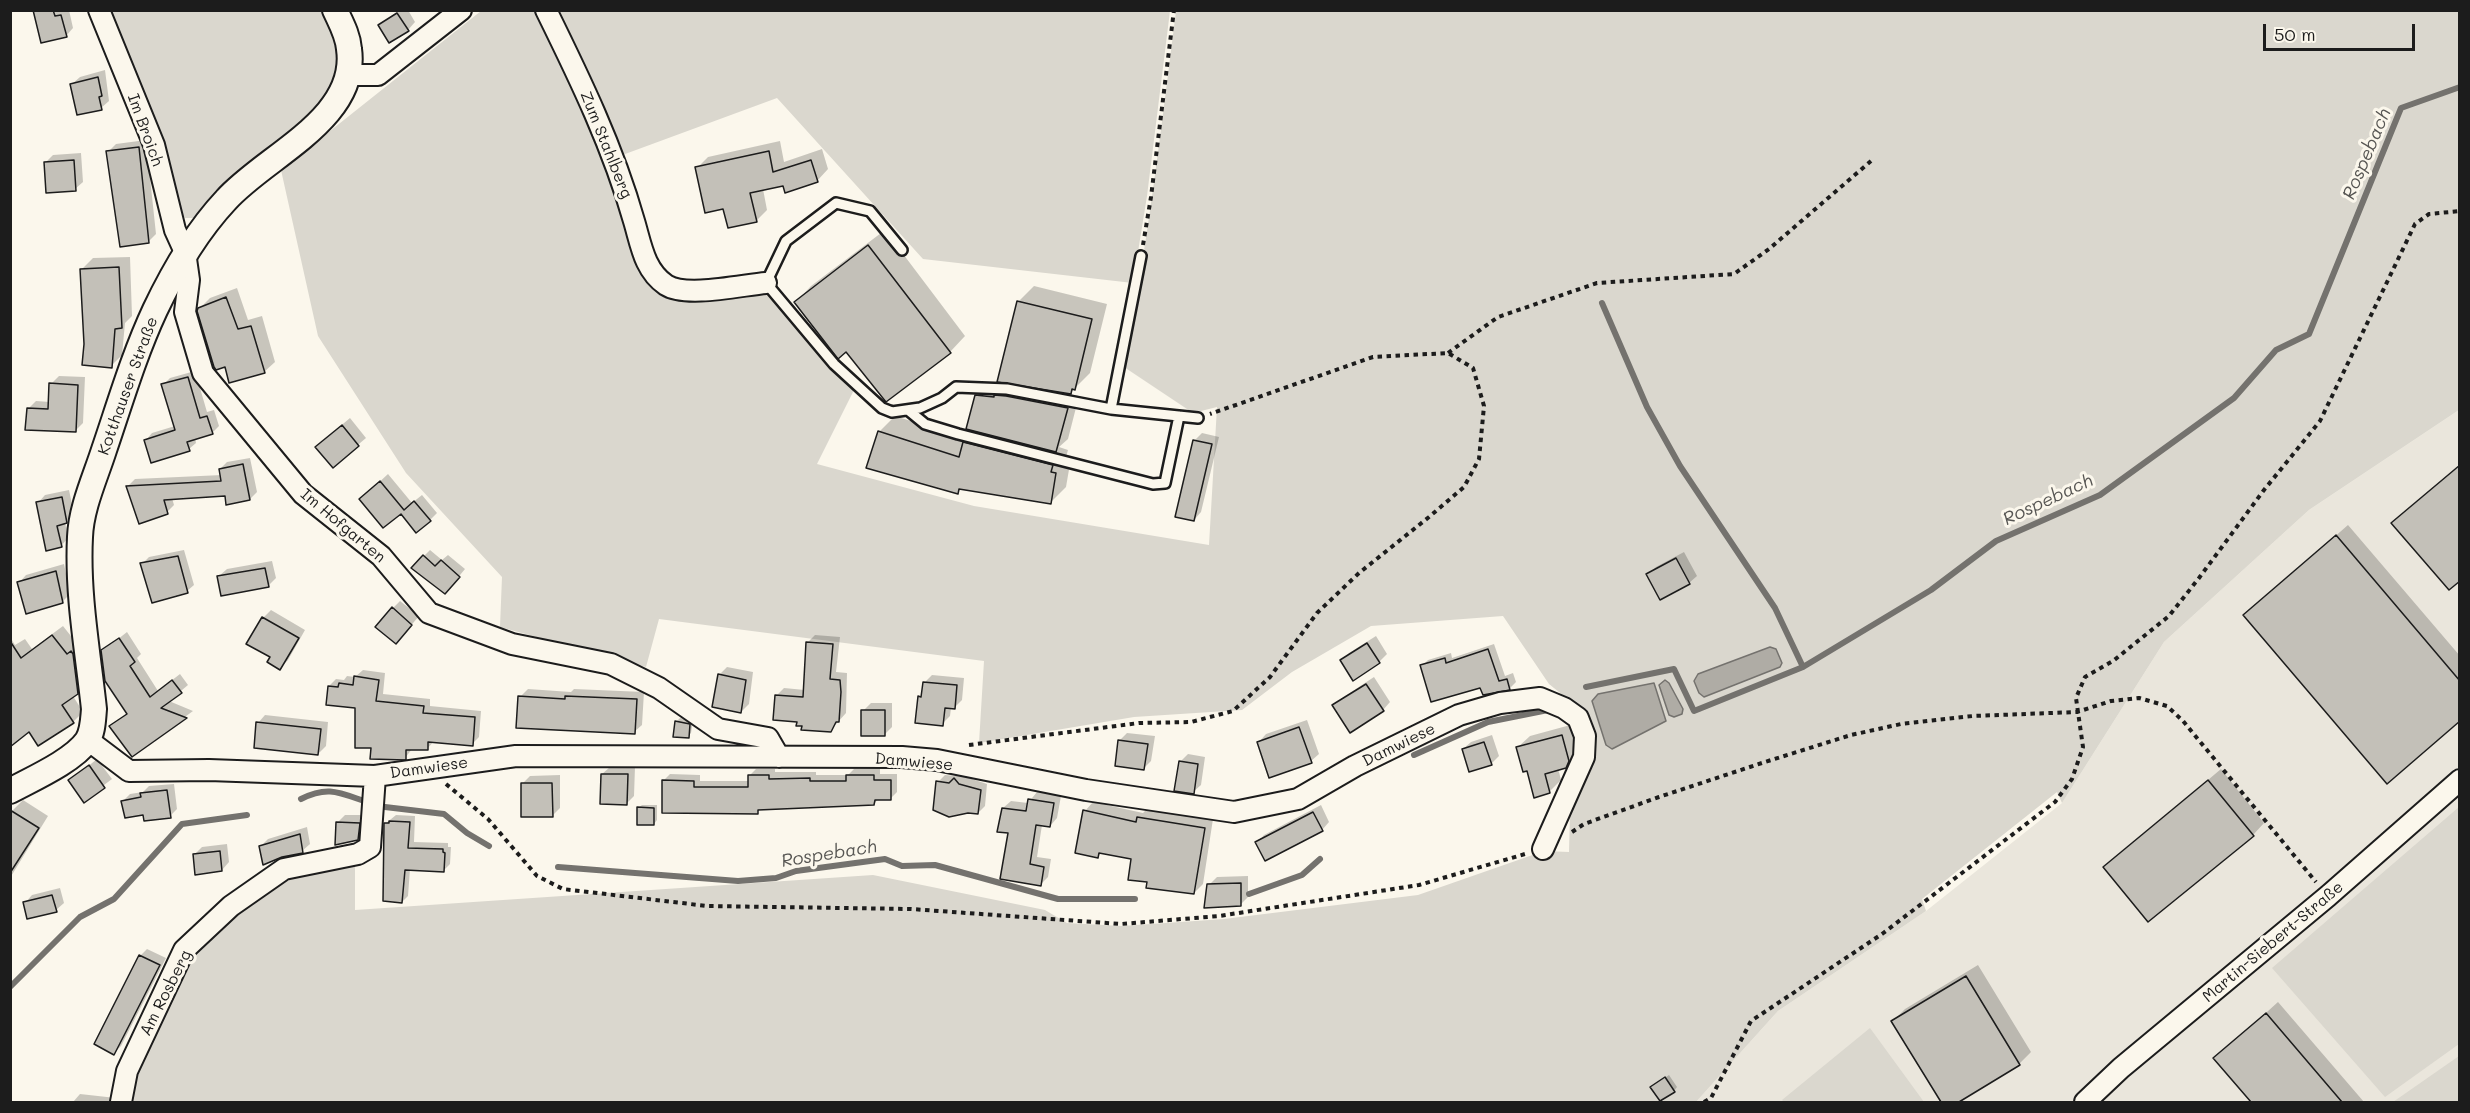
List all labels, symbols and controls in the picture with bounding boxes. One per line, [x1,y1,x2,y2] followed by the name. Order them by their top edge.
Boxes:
[2266,12,2418,50] scale bar
[2274,22,2316,46] text: 50 m
[576,89,636,201] street label: Zum Stahlberg
[123,91,167,169] street label: Im Broich
[2338,105,2396,203] water label: Rospebach
[94,314,162,458] street label: Kotthauser Straße
[2000,470,2096,530] water label: Rospebach
[297,485,389,567] street label: Im Hofgarten
[1359,719,1439,771] street label: Damwiese
[874,749,954,775] street label: Damwiese
[389,753,469,783] street label: Damwiese
[780,836,878,872] water label: Rospebach
[2199,877,2347,1007] street label: Martin-Siebert-Straße
[136,947,196,1039] street label: Am Rosberg

